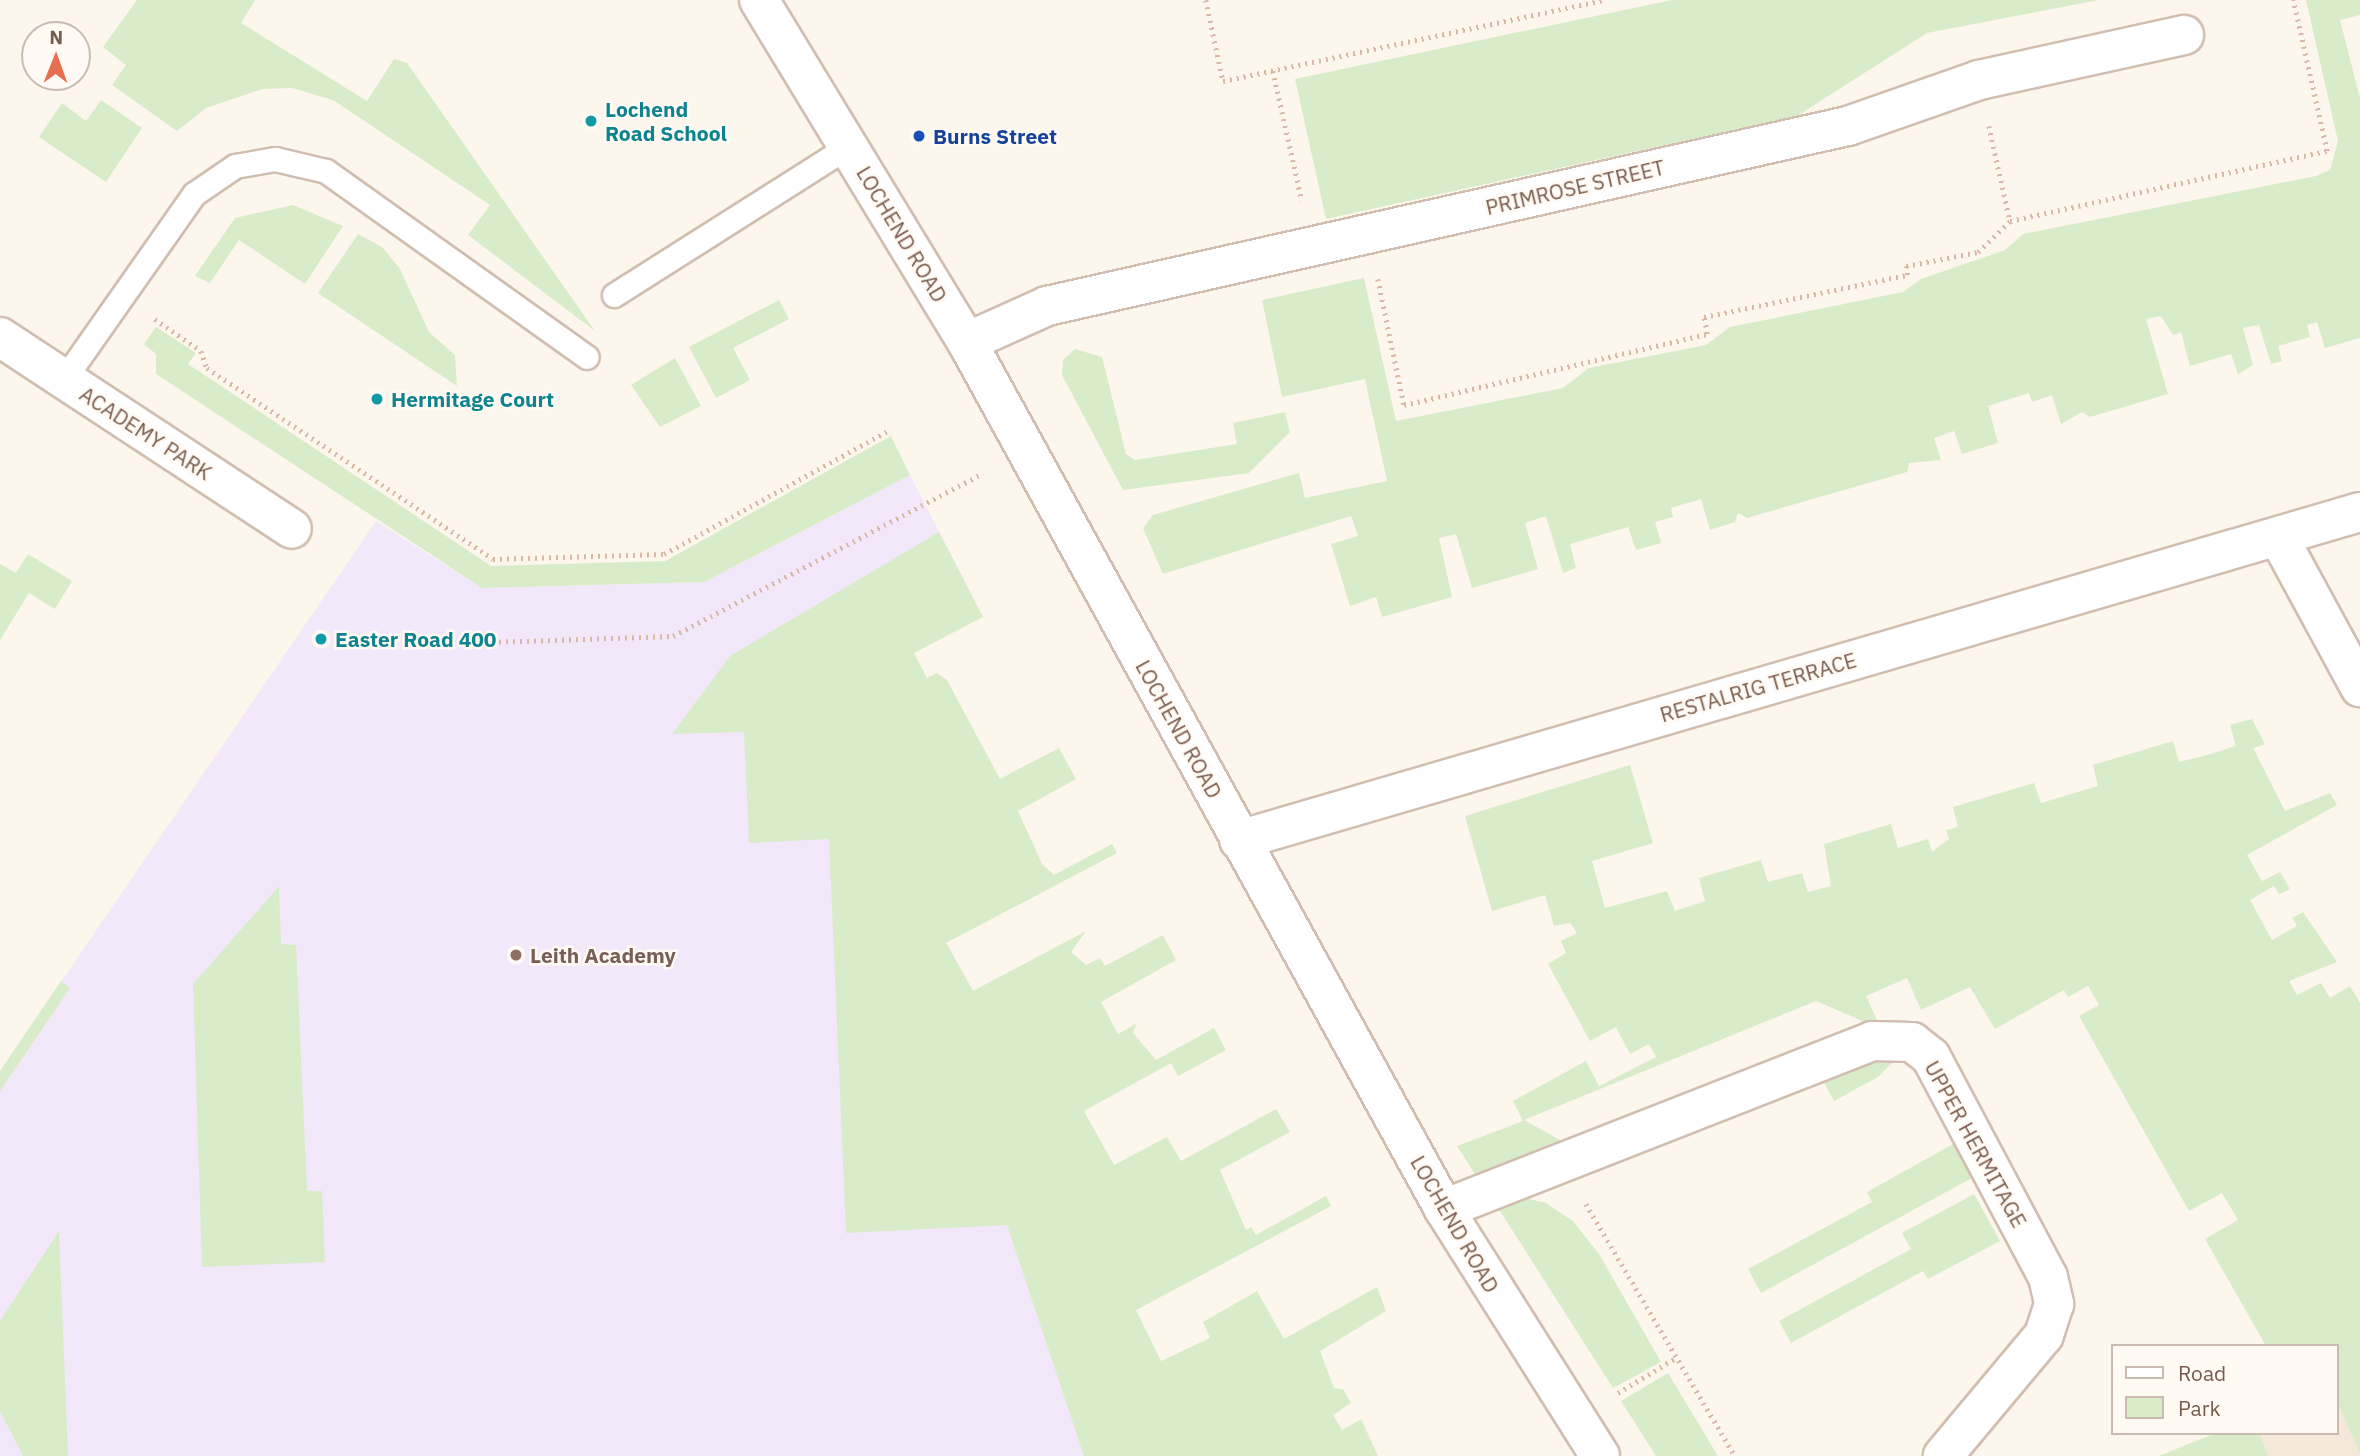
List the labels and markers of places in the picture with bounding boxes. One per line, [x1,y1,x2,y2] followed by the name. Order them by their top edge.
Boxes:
[605,96,727,146] place label: Lochend Road School
[583,113,599,129] marker: Lochend Road School
[933,123,1057,149] place label: Burns Street
[911,128,927,144] marker: Burns Street
[391,386,554,412] place label: Hermitage Court
[369,391,385,407] marker: Hermitage Court
[335,626,496,652] place label: Easter Road 400
[313,631,329,647] marker: Easter Road 400
[530,942,676,968] place label: Leith Academy
[508,947,524,963] marker: Leith Academy

